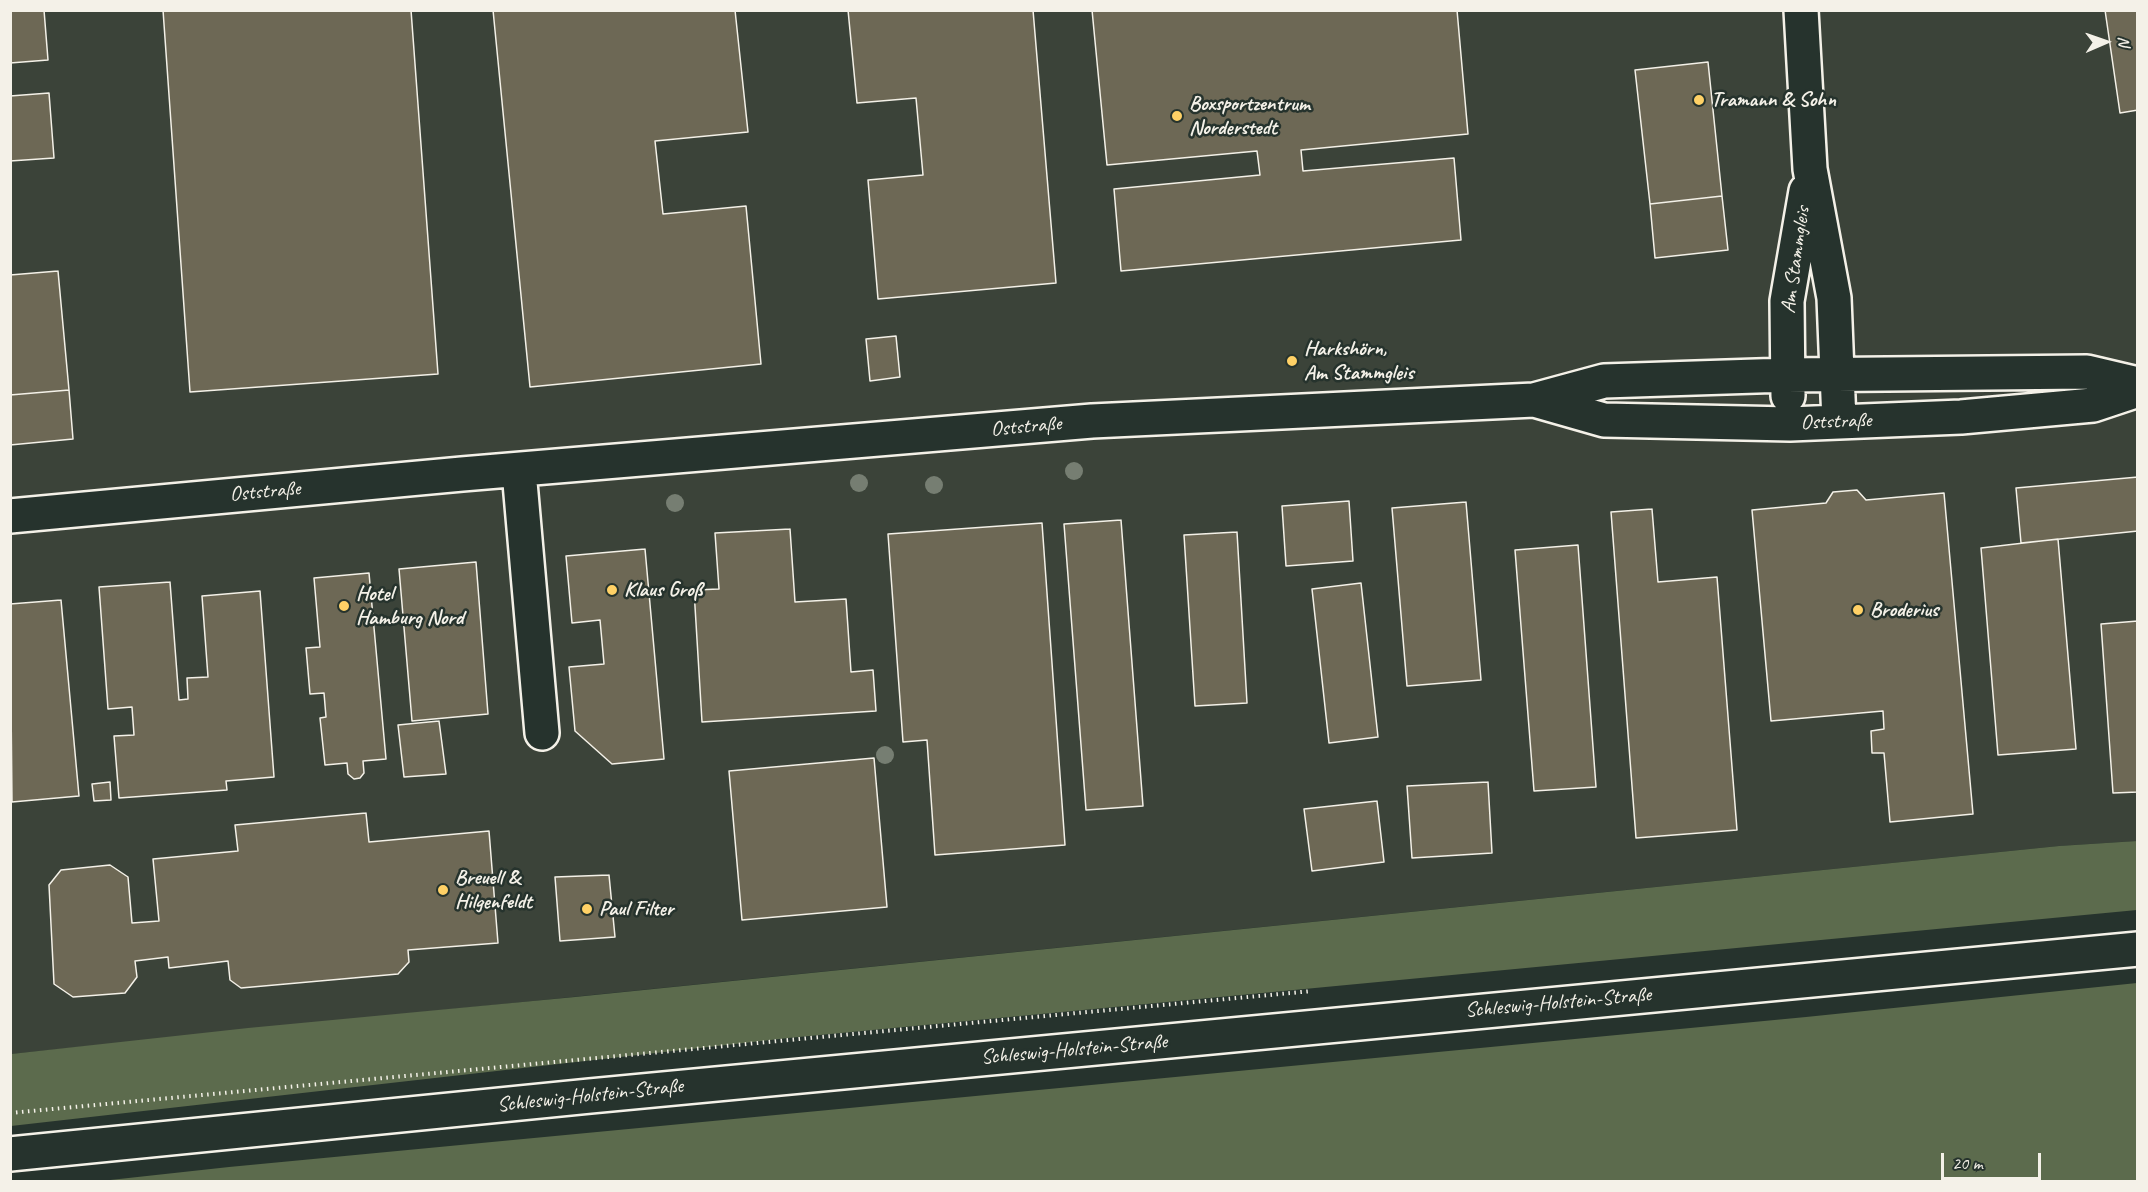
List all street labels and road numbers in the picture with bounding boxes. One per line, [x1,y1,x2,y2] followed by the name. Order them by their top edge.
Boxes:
[1776,205,1816,315] street label: Am Stammgleis
[1800,408,1872,436] street label: Oststraße
[990,411,1062,443] street label: Oststraße
[229,476,301,508] street label: Oststraße
[1464,982,1652,1024] street label: Schleswig-Holstein-Straße
[980,1029,1168,1071] street label: Schleswig-Holstein-Straße
[496,1074,684,1118] street label: Schleswig-Holstein-Straße

